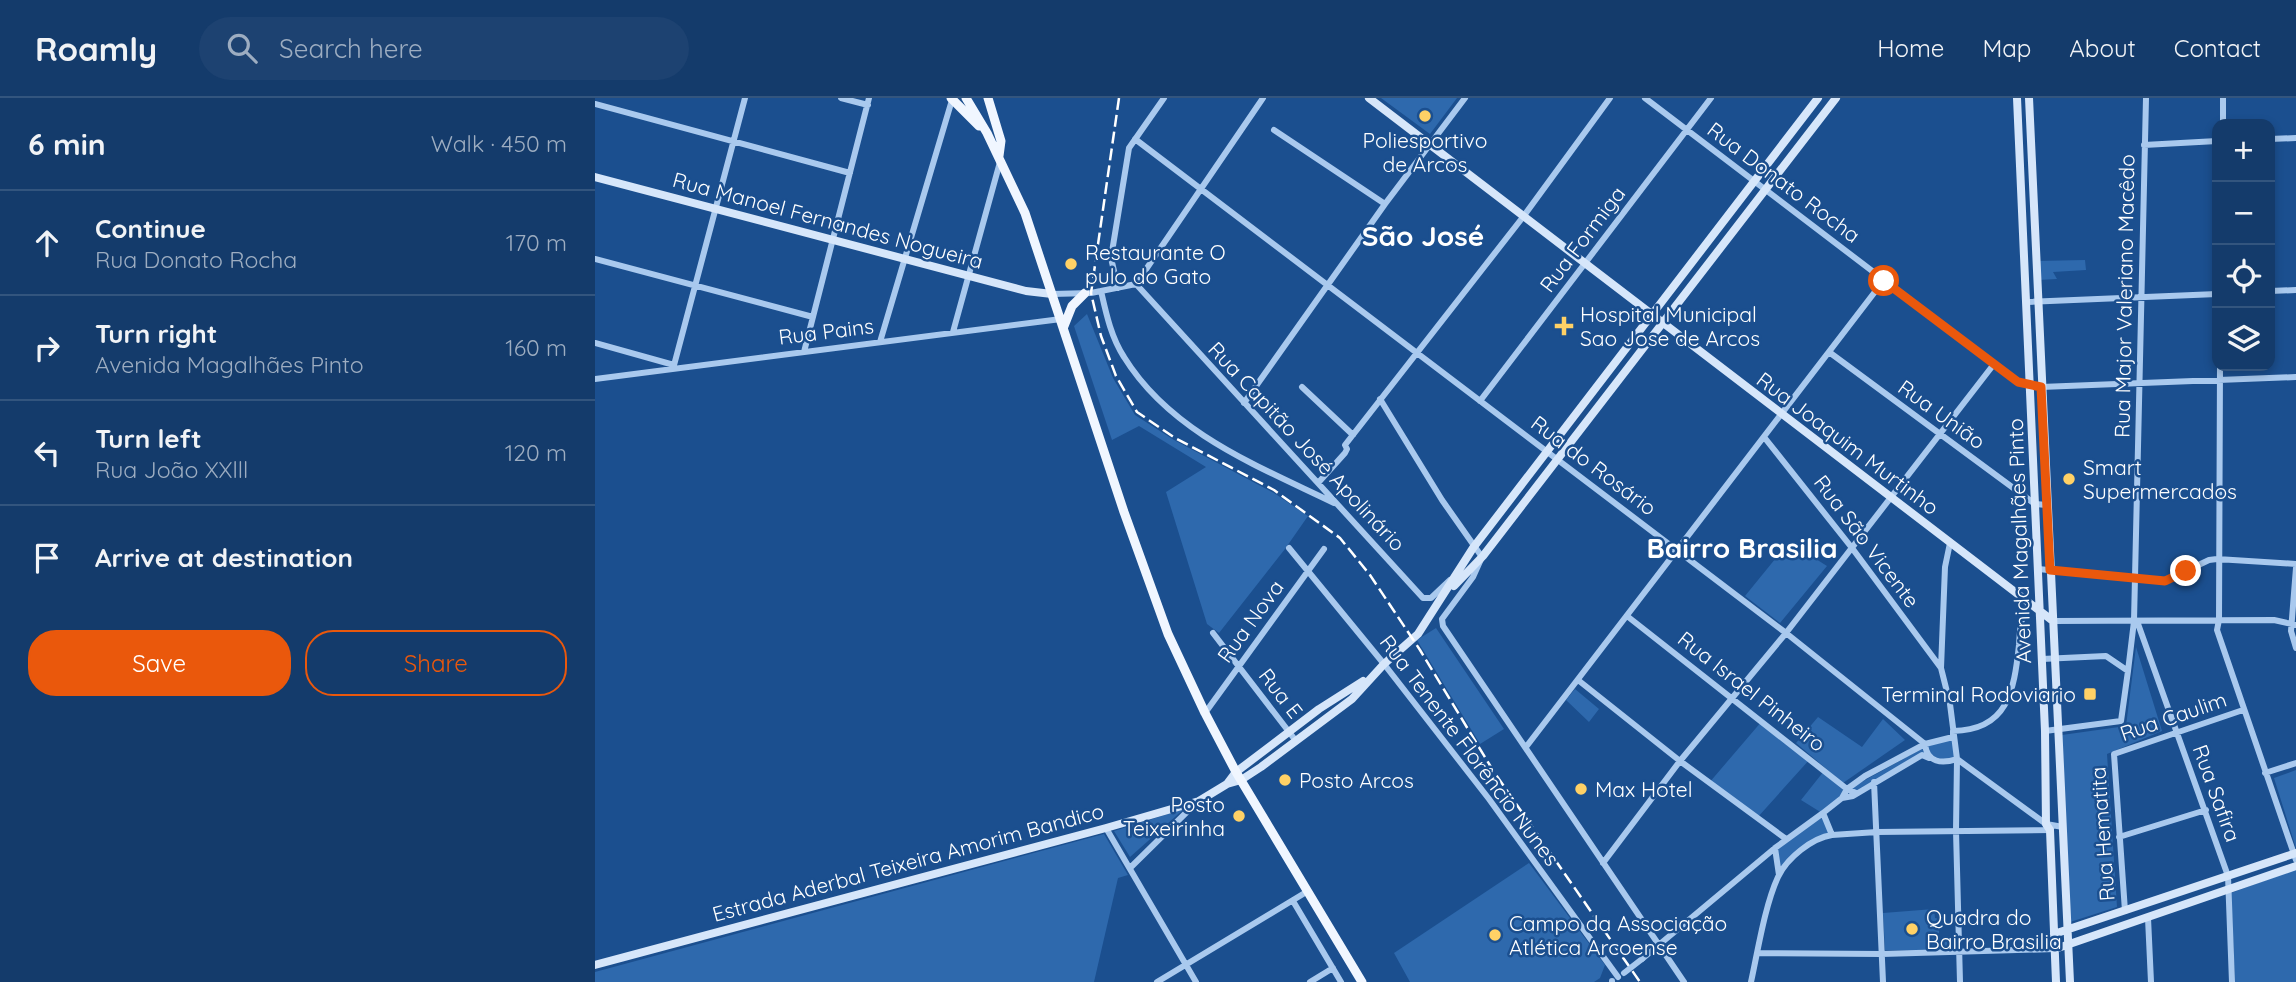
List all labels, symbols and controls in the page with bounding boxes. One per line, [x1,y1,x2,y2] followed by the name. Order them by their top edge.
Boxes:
[199,17,689,80] search box
[35,28,157,69] text: Roamly
[223,29,261,67] icon: search
[279,32,423,65] text: Search here
[1877,33,1944,63] text: Home
[1982,33,2031,63] text: Map
[2069,33,2136,63] text: About
[2174,33,2261,63] text: Contact
[1417,108,1433,124] marker: Poliesportivo de Arcos
[1702,116,1866,248] street label: Rua Donato Rocha
[2212,119,2275,371] map controls
[2212,119,2275,182] button: +
[28,125,106,163] text: 6 min
[1363,127,1487,177] place label: Poliesportivo de Arcos
[431,129,567,158] text: Walk · 450 m
[2109,154,2139,438] street label: Rua Major Valeriano Macêdo
[670,166,986,274] street label: Rua Manoel Fernandes Nogueira
[1534,181,1630,297] street label: Rua Formiga
[2212,182,2275,245] button: −
[95,212,206,245] text: Continue
[1362,218,1484,253] district label: São José
[28,224,66,262] icon: ahead
[506,228,567,257] text: 170 m
[1085,239,1226,289] place label: Restaurante O pulo do Gato
[95,245,297,274] text: Rua Donato Rocha
[2212,245,2275,308] button: locate
[1063,256,1079,272] marker: Restaurante O pulo do Gato
[1868,265,1899,296] route start
[1580,301,1760,351] place label: Hospital Municipal Sao Jose de Arcos
[2212,308,2275,371] button: layers
[777,312,875,350] street label: Rua Pains
[1554,316,1574,336] marker: Hospital Municipal Sao Jose de Arcos
[95,317,217,350] text: Turn right
[28,329,66,367] icon: right
[505,333,567,362] text: 160 m
[1203,336,1411,556] street label: Rua Capitão José Apolinário
[95,350,364,379] text: Avenida Magalhães Pinto
[1752,366,1944,520] street label: Rua Joaquim Murtinho
[1893,374,1991,454] street label: Rua União
[1526,409,1662,521] street label: Rua do Rosário
[2002,418,2036,664] street label: Avenida Magalhães Pinto
[95,422,202,455] text: Turn left
[28,434,66,472] icon: left
[505,438,567,467] text: 120 m
[2083,454,2237,504] place label: Smart Supermercados
[95,455,248,484] text: Rua João XXlll
[1809,470,1925,612] street label: Rua São Vicente
[2061,471,2077,487] marker: Smart Supermercados
[1646,530,1838,565] district label: Bairro Brasilia
[28,539,66,577] icon: arrive
[95,541,353,574] text: Arrive at destination
[2170,555,2201,586] route end
[1211,575,1289,667] street label: Rua Nova
[1673,625,1831,757] street label: Rua Israel Pinheiro
[1375,629,1565,871] street label: Rua Tenente Florêncio Nunes
[28,630,291,696] button: Save
[305,630,567,696] button: Share
[1253,663,1309,723] street label: Rua E
[1881,681,2076,707] place label: Terminal Rodoviario
[2082,686,2098,702] marker: Terminal Rodoviario
[2116,686,2230,746] street label: Rua Caulim
[2187,741,2247,845] street label: Rua Safira
[2084,766,2120,902] street label: Rua Hematita
[1299,767,1414,793] place label: Posto Arcos
[1277,772,1293,788] marker: Posto Arcos
[1595,776,1693,802] place label: Max Hotel
[1573,781,1589,797] marker: Max Hotel
[1123,791,1225,841] place label: Posto Teixeirinha
[709,797,1107,927] street label: Estrada Aderbal Teixeira Amorim Bandico
[1231,808,1247,824] marker: Posto Teixeirinha
[1926,904,2062,954] place label: Quadra do Bairro Brasilia
[1509,910,1727,960] place label: Campo da Associação Atlética Arcoense
[1904,921,1920,937] marker: Quadra do Bairro Brasilia
[1487,927,1503,943] marker: Campo da Associação Atlética Arcoense

